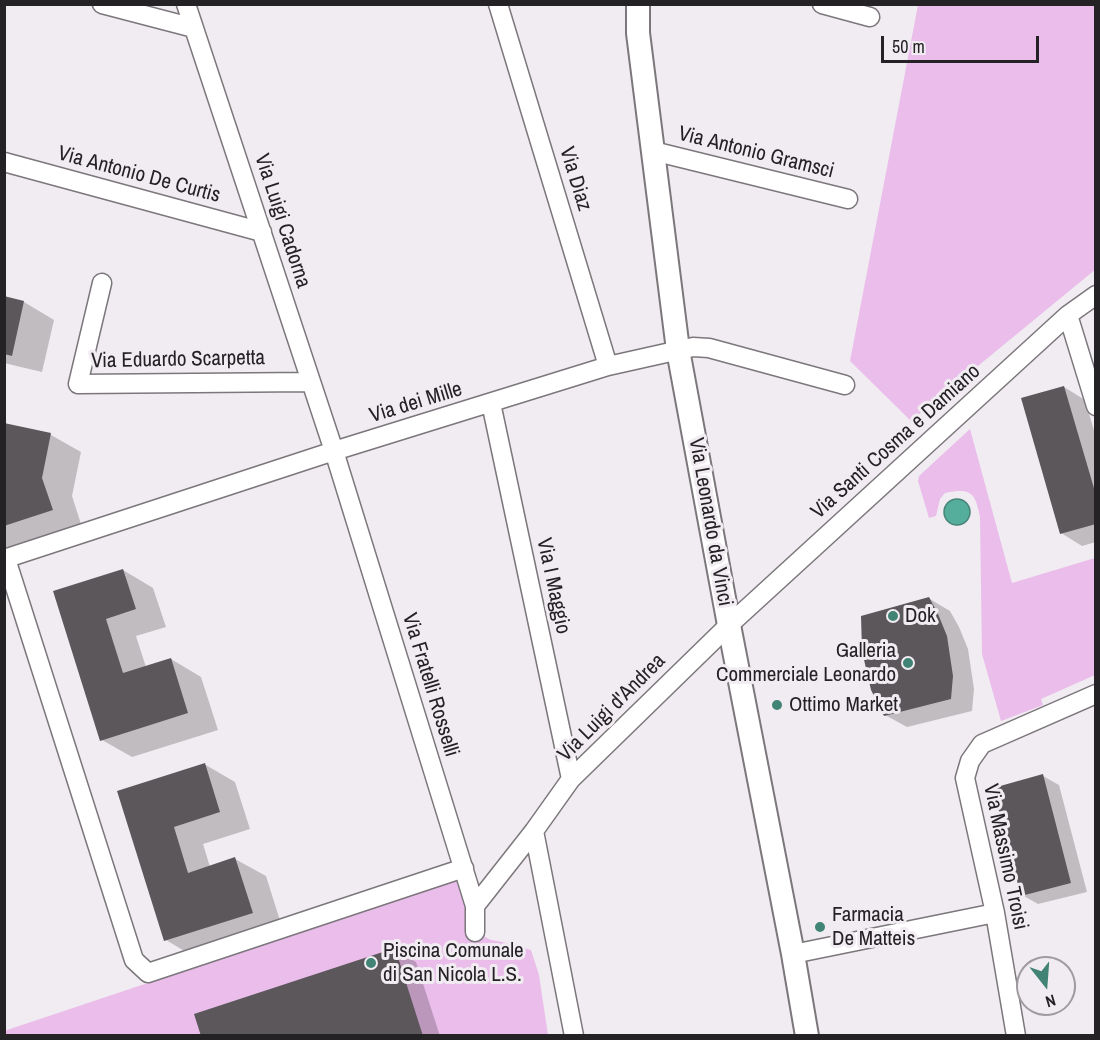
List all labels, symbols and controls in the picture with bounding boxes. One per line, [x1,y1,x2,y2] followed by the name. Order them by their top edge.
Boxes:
[884,24,1042,62] scale bar
[892,34,925,59] text: 50 m
[676,121,836,185] street label: Via Antonio Gramsci
[55,141,223,209] street label: Via Antonio De Curtis
[553,144,597,214] street label: Via Diaz
[248,151,316,291] street label: Via Luigi Cadorna
[91,346,265,374] street label: Via Eduardo Scarpetta
[806,359,986,525] street label: Via Santi Cosma e Damiano
[367,377,465,429] street label: Via dei Mille
[683,436,737,608] street label: Via Leonardo da Vinci
[531,536,575,636] street label: Via I Maggio
[905,603,936,629] place label: Dok
[886,609,900,623] marker: Dok
[396,610,464,760] street label: Via Fratelli Rosselli
[716,638,896,688] place label: Galleria Commerciale Leonardo
[553,649,671,767] street label: Via Luigi d'Andrea
[901,656,915,670] marker: Galleria Commerciale Leonardo
[789,692,898,718] place label: Ottimo Market
[770,698,784,712] marker: Ottimo Market
[977,782,1033,932] street label: Via Massimo Troisi
[832,902,915,952] place label: Farmacia De Matteis
[813,920,827,934] marker: Farmacia De Matteis
[383,938,524,988] place label: Piscina Comunale di San Nicola L.S.
[364,956,378,970] marker: Piscina Comunale di San Nicola L.S.
[1016,956,1076,1016] north arrow
[1043,989,1058,1013] text: N

